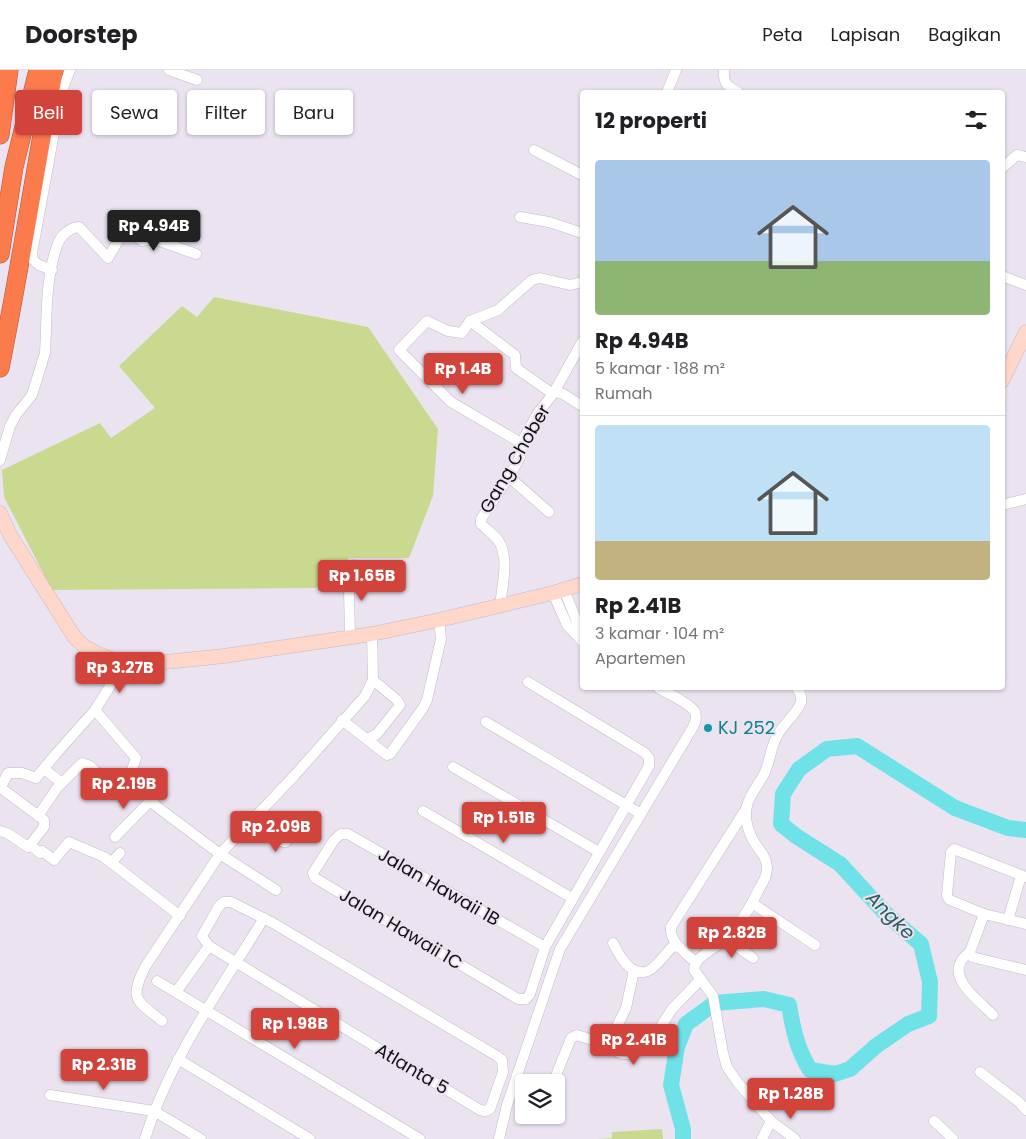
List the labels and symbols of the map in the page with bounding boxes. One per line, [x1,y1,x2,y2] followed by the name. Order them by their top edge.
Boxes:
[102,210,206,252] pin: Rp 4.94B
[417,352,509,395] pin: Rp 1.4B
[473,400,556,518] street label: Gang Chober
[310,560,414,602] pin: Rp 1.65B
[68,652,172,694] pin: Rp 3.27B
[718,715,775,740] place label: KJ 252
[702,722,714,734] marker: KJ 252
[72,768,176,810] pin: Rp 2.19B
[452,802,556,844] pin: Rp 1.51B
[224,810,328,853] pin: Rp 2.09B
[374,842,505,932] street label: Jalan Hawaii 1B
[335,882,467,975] street label: Jalan Hawaii 1C
[859,884,921,946] water label: Angke
[680,916,784,959] pin: Rp 2.82B
[243,1008,347,1050] pin: Rp 1.98B
[582,1024,686,1066] pin: Rp 2.41B
[371,1037,454,1100] street label: Atlanta 5
[52,1048,156,1091] pin: Rp 2.31B
[739,1078,843,1120] pin: Rp 1.28B

